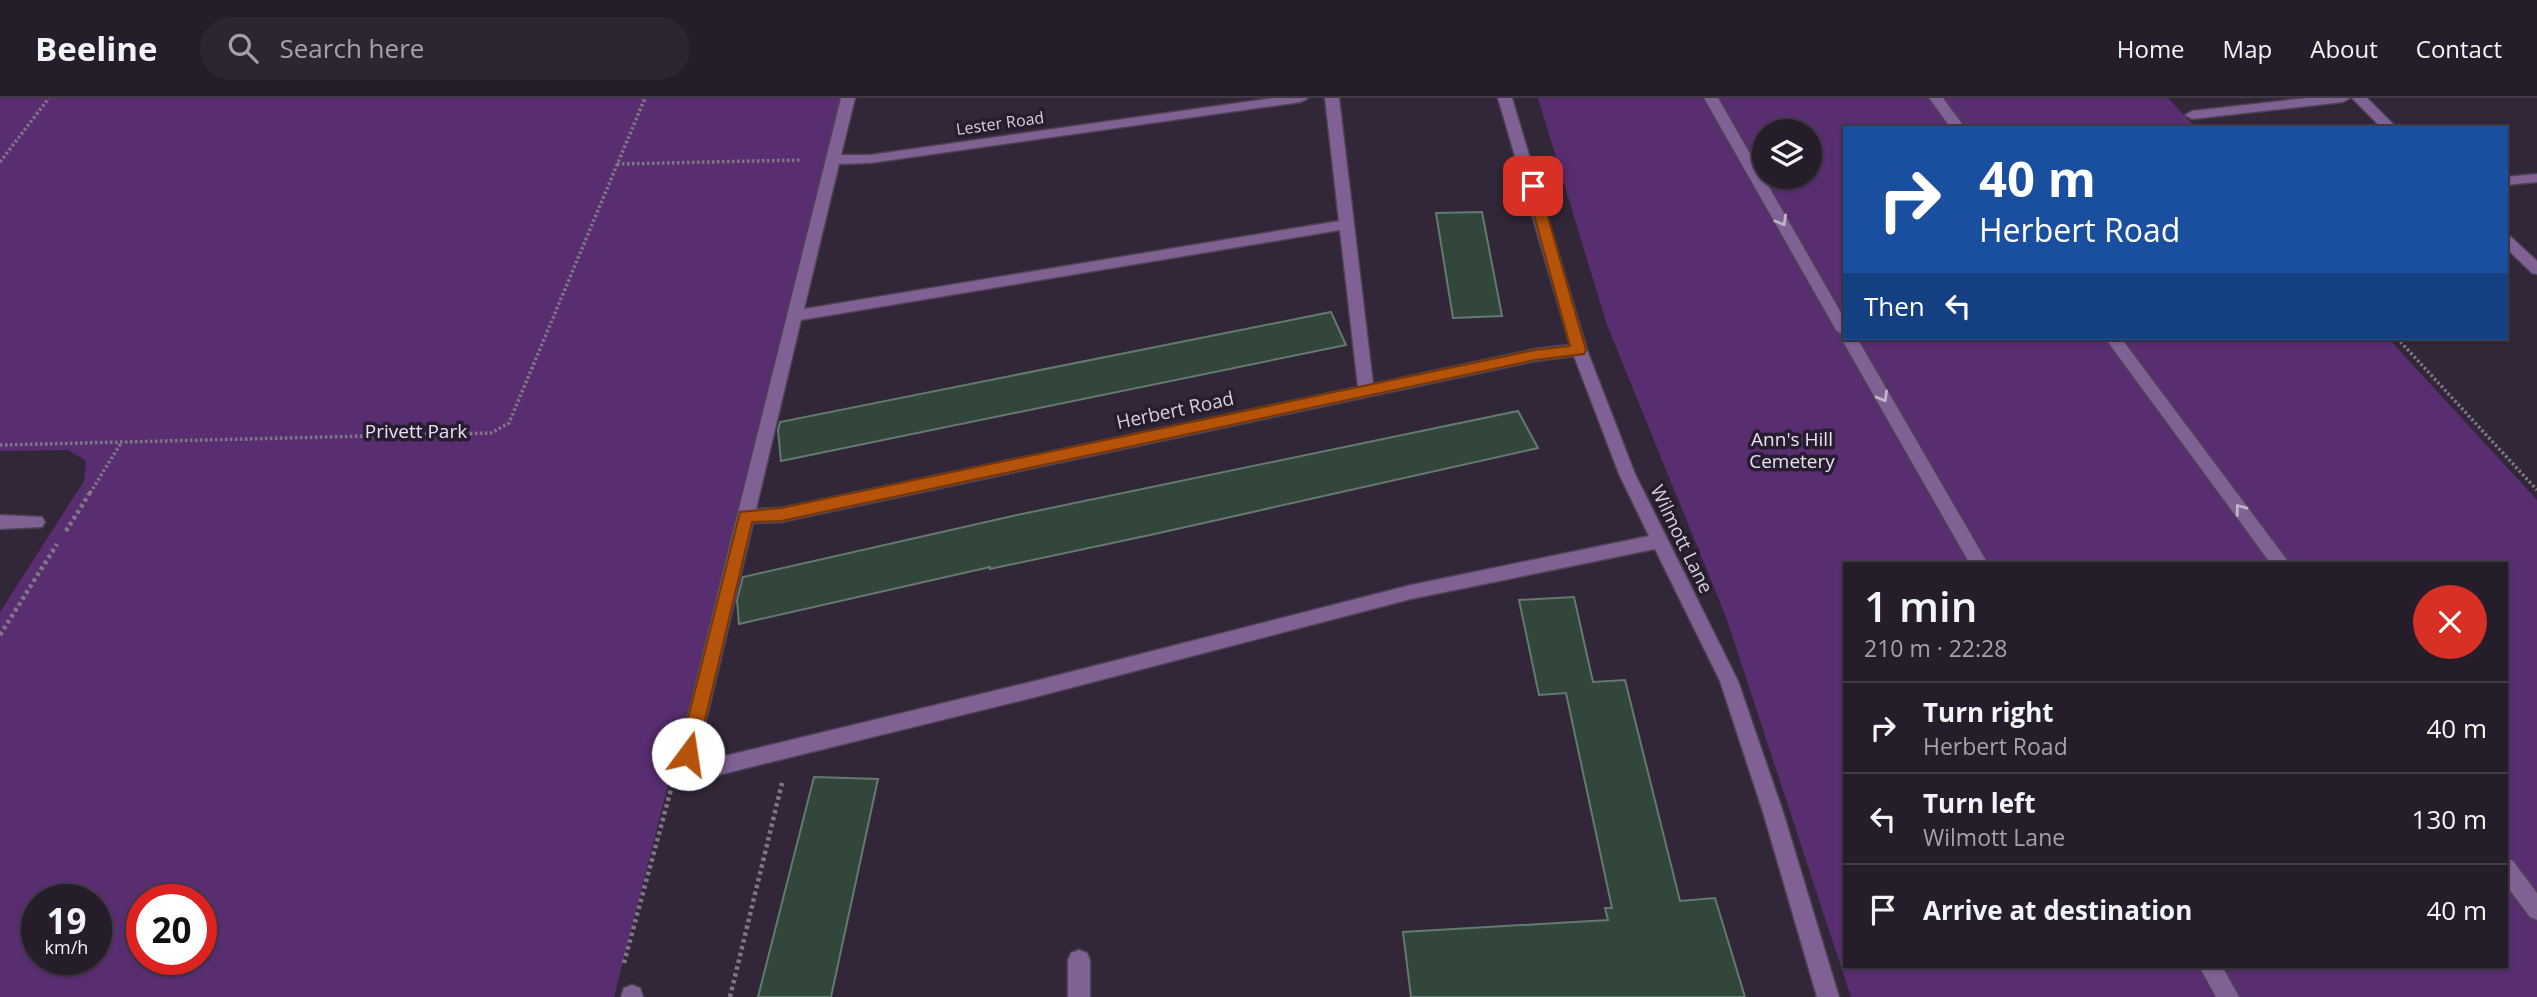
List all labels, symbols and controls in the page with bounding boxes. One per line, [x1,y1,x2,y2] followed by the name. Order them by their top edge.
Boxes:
[200,17,690,80] search box
[35,26,158,71] text: Beeline
[224,29,262,67] icon: search
[280,30,424,66] text: Search here
[2117,32,2185,65] text: Home
[2223,32,2272,65] text: Map
[2310,32,2378,65] text: About
[2416,32,2502,65] text: Contact
[955,106,1045,140] street label: Lester Road
[1752,119,1822,189] map controls
[1752,119,1822,189] button: layers
[1979,145,2096,211] text: 40 m
[1864,154,1955,245] icon: right
[1503,156,1563,216] pin
[1514,167,1552,205] icon: arrive
[1979,208,2180,251] text: Herbert Road
[1774,214,1787,226] one-way arrow
[1939,287,1977,325] icon: left
[1864,288,1925,324] text: Then
[1114,385,1236,435] street label: Herbert Road
[1875,390,1888,402] one-way arrow
[365,418,467,444] park label: Privett Park
[1749,426,1835,474] park label: Ann's Hill Cemetery
[1645,481,1719,597] street label: Wilmott Lane
[2236,504,2248,517] one-way arrow
[1864,577,1977,634] text: 1 min
[2413,585,2487,659] button: close
[1864,632,2007,664] text: 210 m · 22:28
[1923,694,2054,730] text: Turn right
[1864,709,1902,747] icon: right
[2426,710,2487,746] text: 40 m
[651,717,725,791] position arrow
[1923,730,2068,762] text: Herbert Road
[1923,785,2035,821] text: Turn left
[1864,800,1902,838] icon: left
[2412,801,2487,837] text: 130 m
[1923,821,2065,853] text: Wilmott Lane
[126,884,217,975] speed limit sign: 20
[1864,891,1902,929] icon: arrive
[1923,892,2192,928] text: Arrive at destination
[2426,892,2487,928] text: 40 m
[46,897,87,944] text: 19
[45,935,88,959] text: km/h

